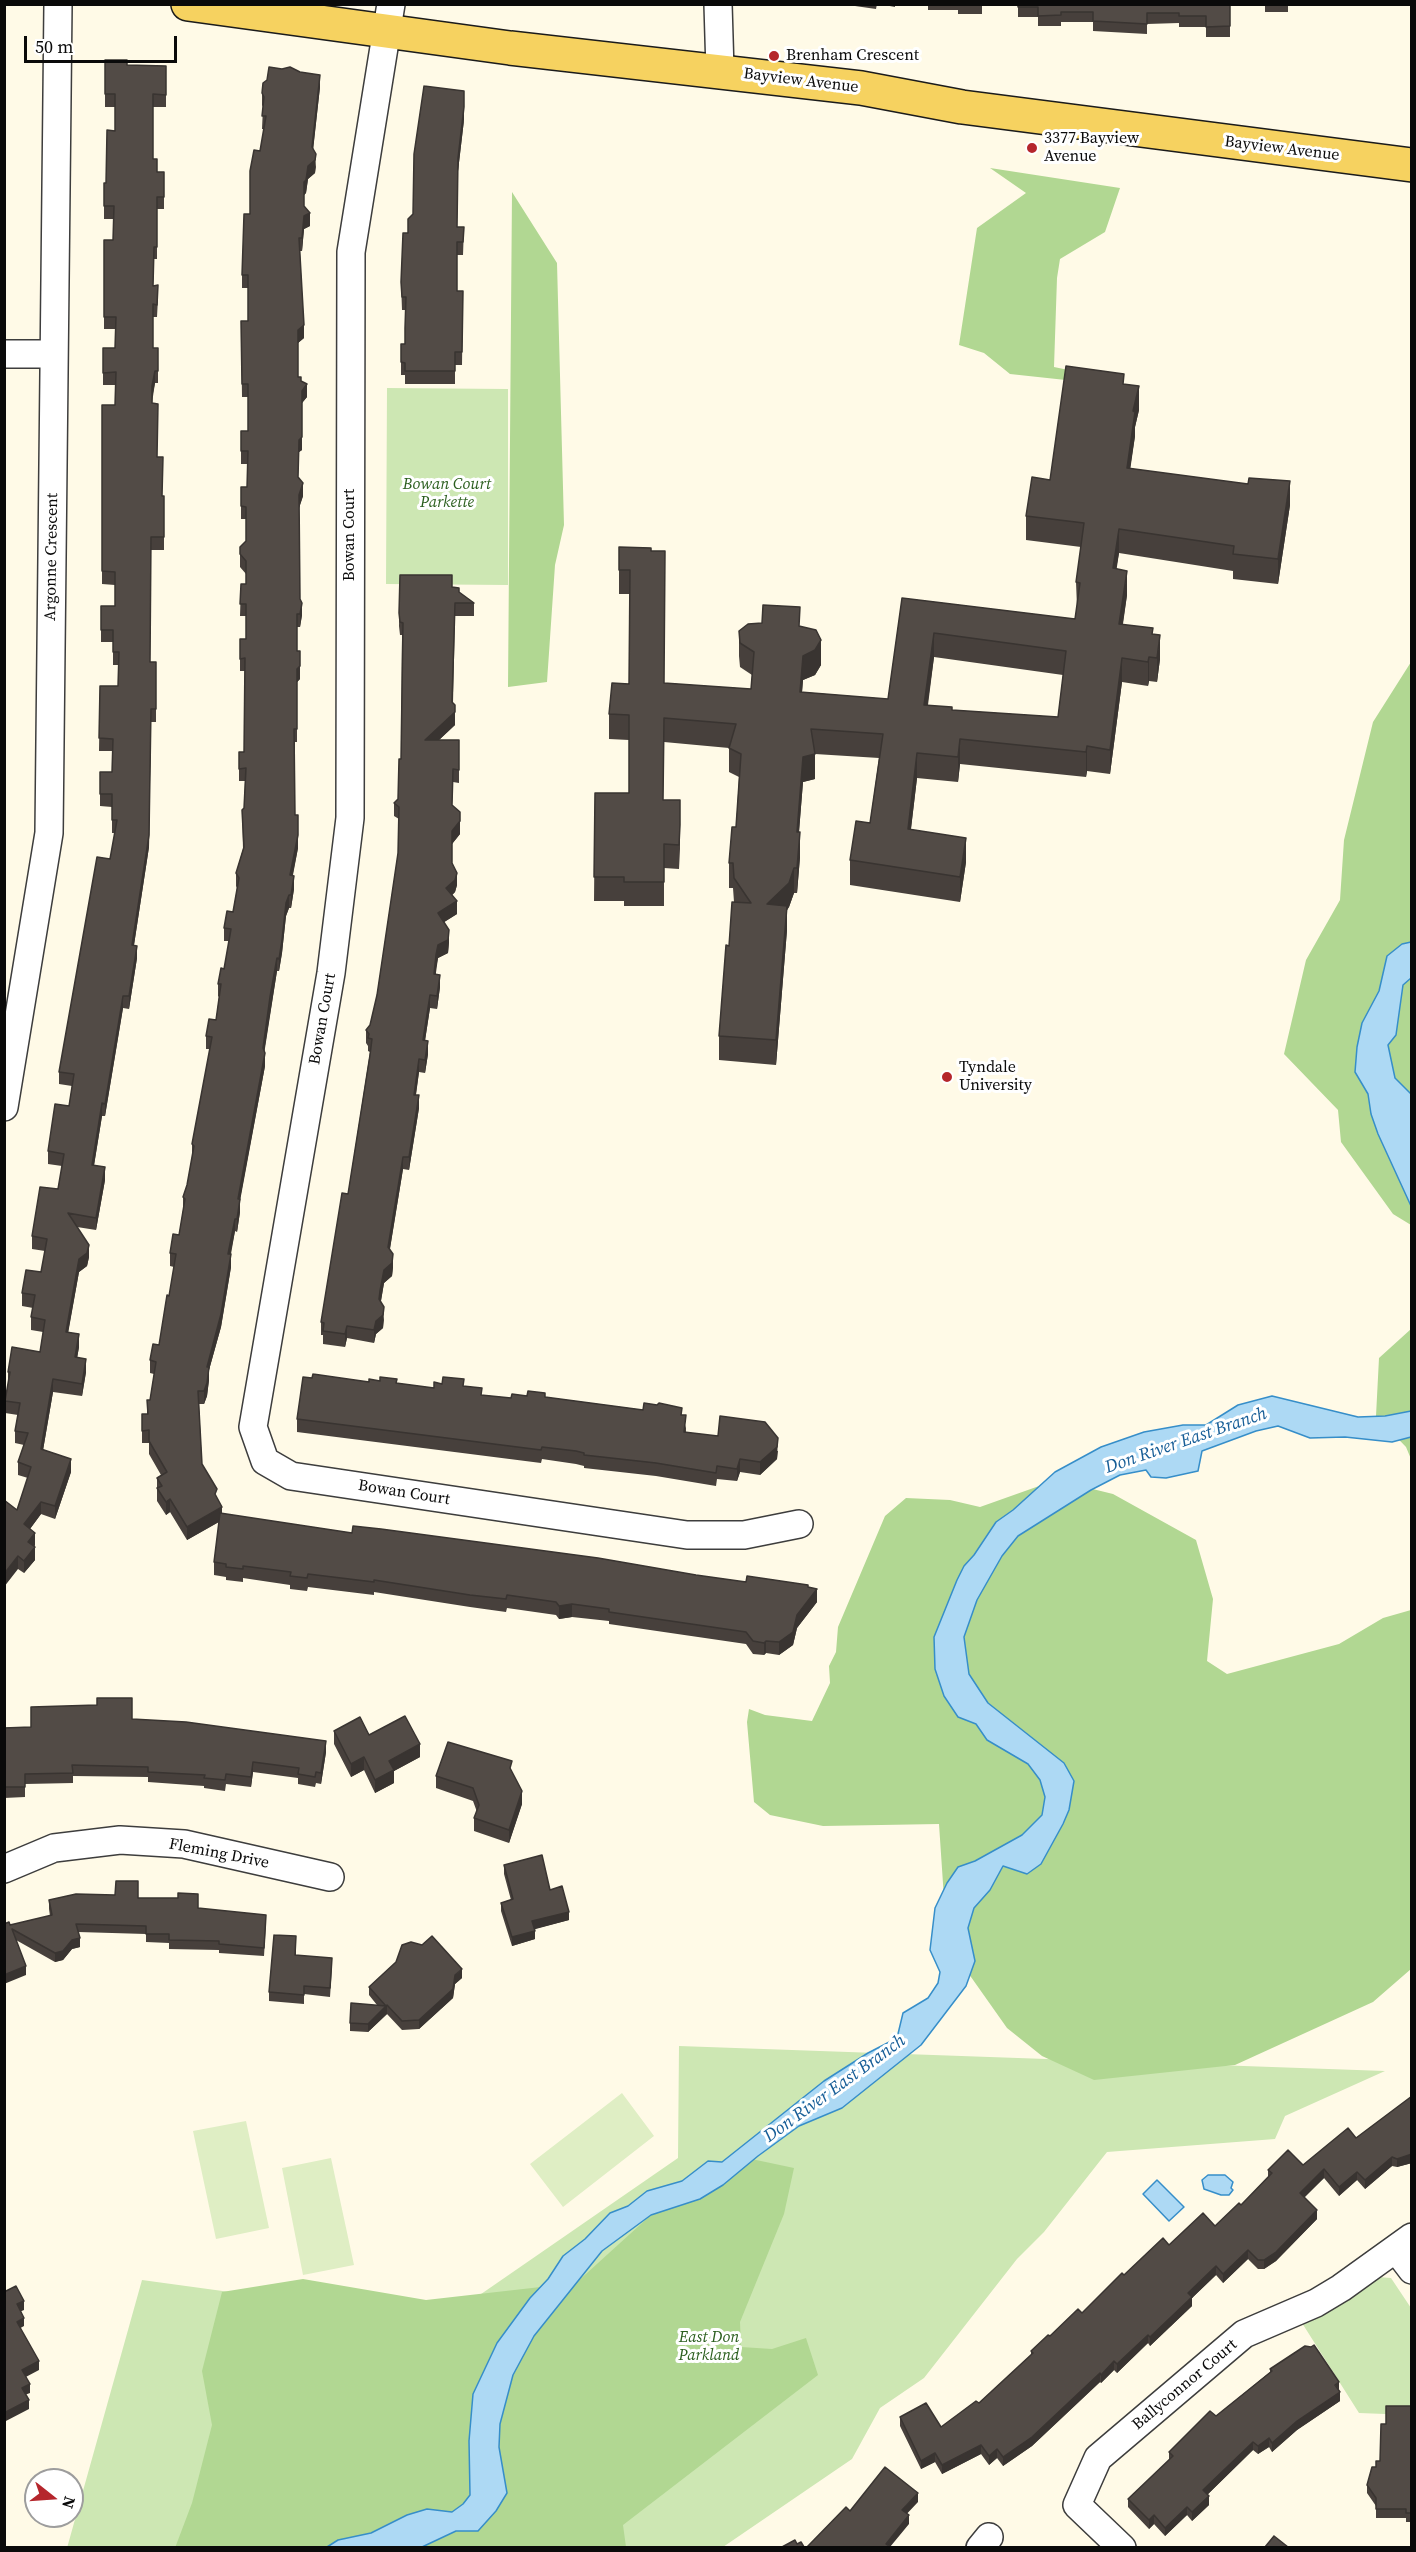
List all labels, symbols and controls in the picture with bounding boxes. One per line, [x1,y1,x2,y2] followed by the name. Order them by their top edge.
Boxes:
[27,24,180,62] scale bar
[35,34,73,59] text: 50 m
[786,46,919,66] place label: Brenham Crescent
[767,49,781,63] marker: Brenham Crescent
[742,64,860,98] street label: Bayview Avenue
[1044,129,1139,167] place label: 3377 Bayview Avenue
[1223,132,1341,166] street label: Bayview Avenue
[1025,141,1039,155] marker: 3377 Bayview Avenue
[403,475,491,513] park label: Bowan Court Parkette
[340,489,360,581] street label: Bowan Court
[41,493,63,621] street label: Argonne Crescent
[306,972,340,1066] street label: Bowan Court
[959,1058,1032,1096] place label: Tyndale University
[940,1070,954,1084] marker: Tyndale University
[1102,1403,1270,1479] water label: Don River East Branch
[357,1476,451,1510] street label: Bowan Court
[167,1835,271,1873] street label: Fleming Drive
[760,2030,910,2148] water label: Don River East Branch
[679,2328,739,2366] park label: East Don Parkland
[1129,2336,1241,2434] street label: Ballyconnor Court
[24,2468,84,2528] north arrow
[57,2494,82,2511] text: N

